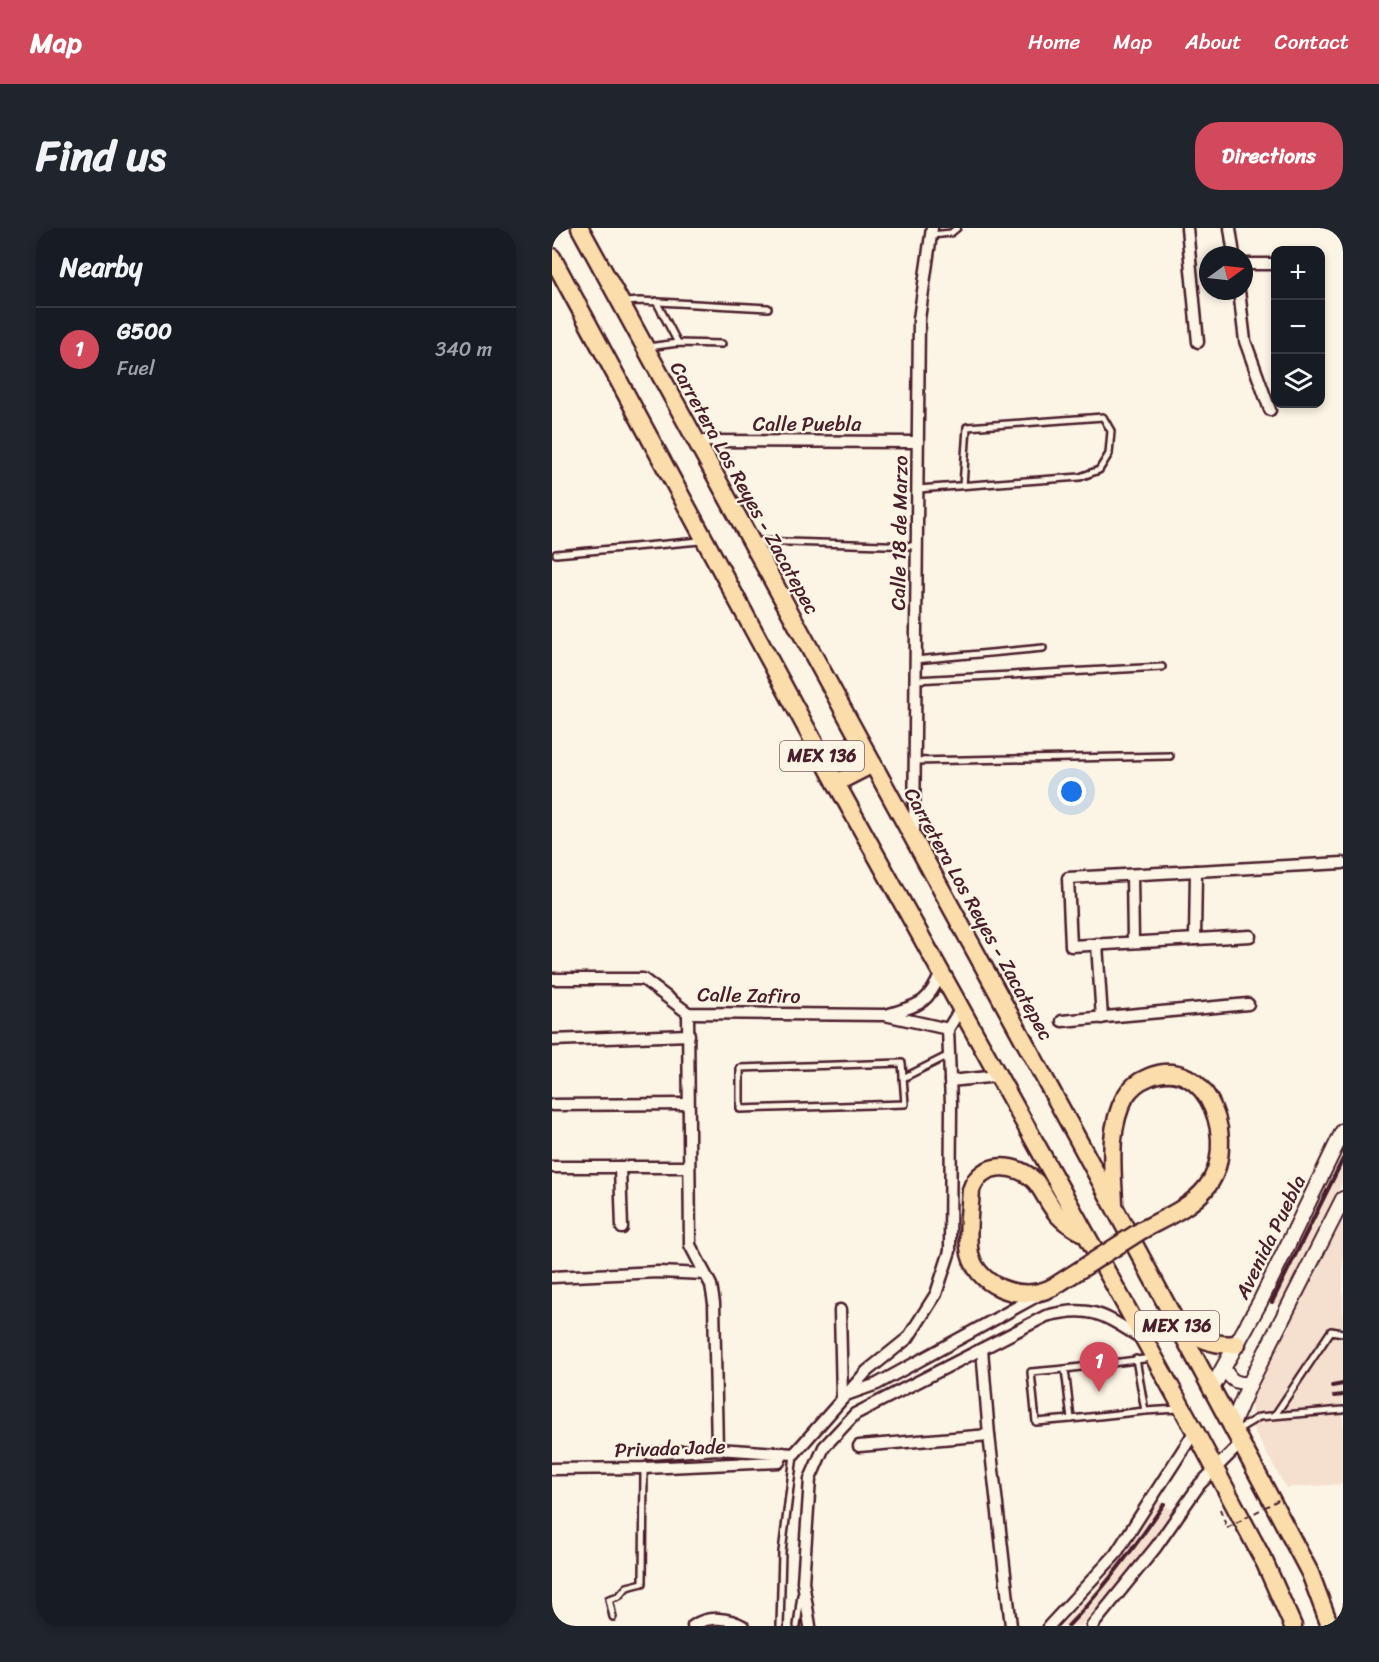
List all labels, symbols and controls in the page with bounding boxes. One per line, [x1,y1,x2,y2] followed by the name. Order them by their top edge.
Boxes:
[30,18,82,67] text: Map
[1028,23,1080,61] text: Home
[1113,23,1152,61] text: Map
[1185,23,1242,61] text: About
[1275,23,1349,61] text: Contact
[36,119,166,193] text: Find us
[1195,122,1343,190] button: Directions
[60,244,142,290] text: Nearby
[1199,246,1253,300] north arrow
[1271,246,1325,408] map controls
[1271,246,1325,300] button: +
[1271,300,1325,354] button: −
[117,312,172,351] text: G500
[75,332,84,367] text: 1
[435,332,492,367] text: 340 m
[117,351,155,386] text: Fuel
[1271,354,1325,408] button: layers
[660,355,829,622] street label: Carretera Los Reyes - Zacatepec
[753,407,862,442] street label: Calle Puebla
[881,455,918,611] street label: Calle 18 de Marzo
[780,741,864,771] road number: MEX 136
[1057,777,1086,806] your location
[894,781,1063,1048] street label: Carretera Los Reyes - Zacatepec
[697,977,801,1014] street label: Calle Zafiro
[1225,1169,1316,1306] street label: Avenida Puebla
[1135,1311,1219,1341] road number: MEX 136
[1080,1342,1118,1392] pin: 1
[614,1429,726,1468] street label: Privada Jade

